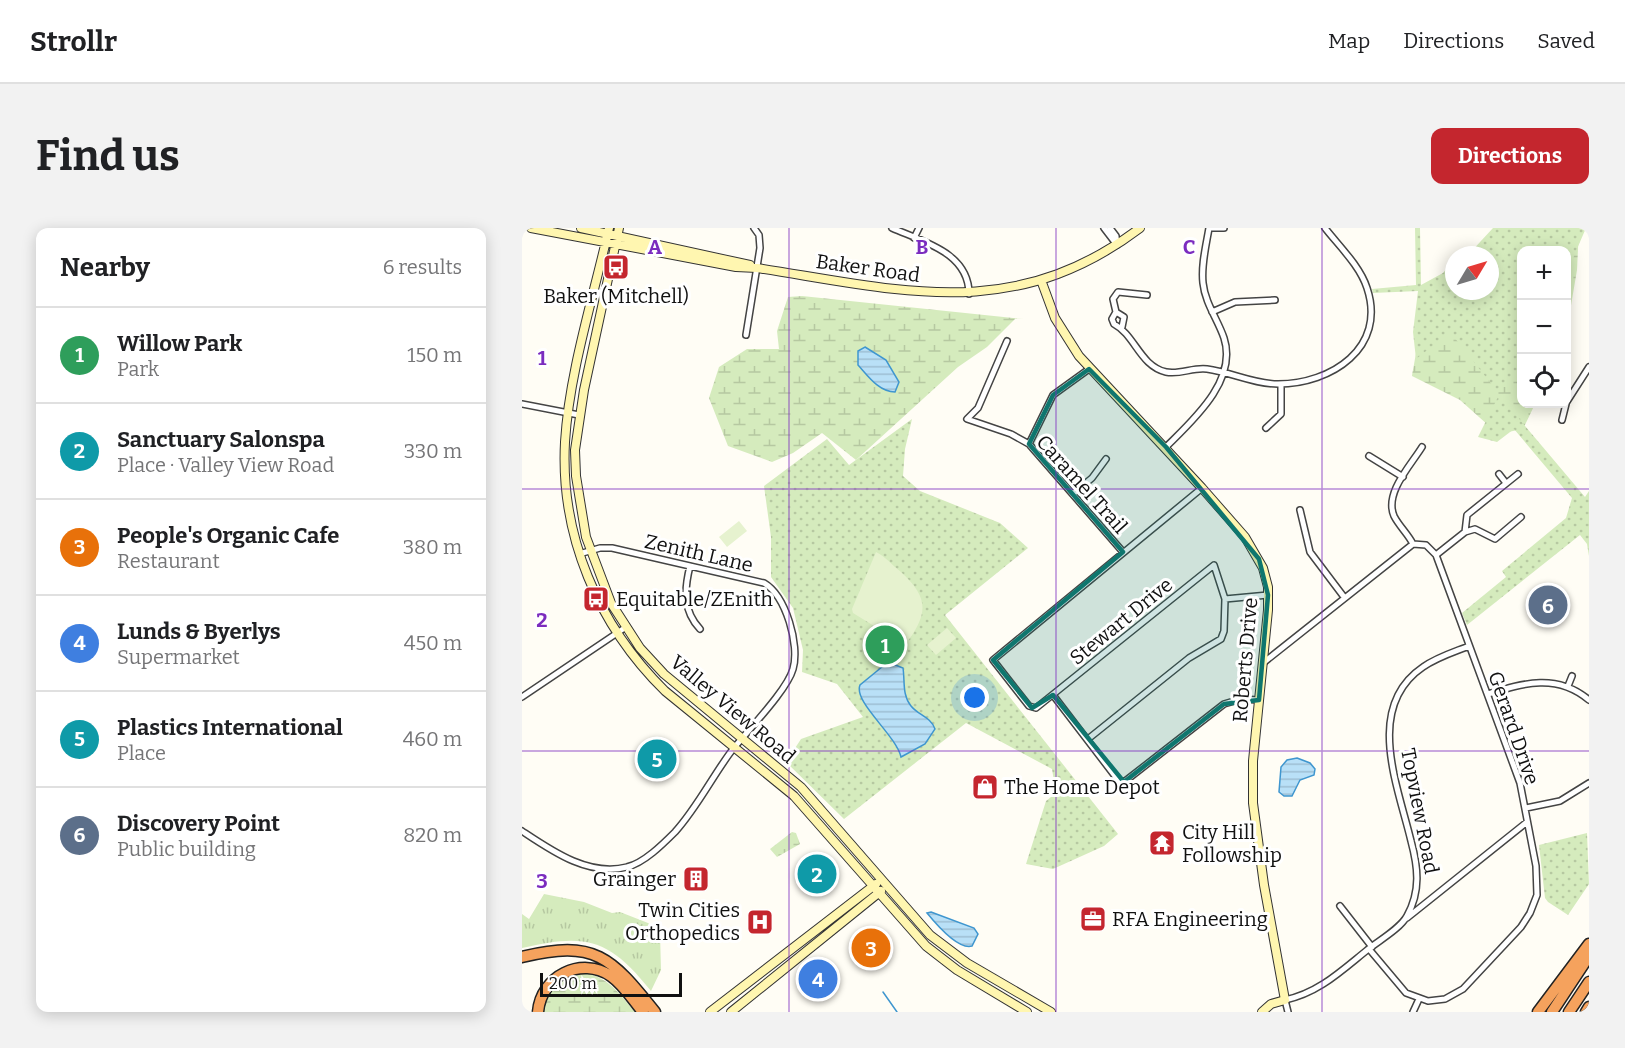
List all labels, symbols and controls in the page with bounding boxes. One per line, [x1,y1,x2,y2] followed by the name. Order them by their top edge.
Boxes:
[30,25,117,58] text: Strollr
[1328,28,1370,54] text: Map
[1403,28,1504,54] text: Directions
[1537,28,1595,54] text: Saved
[1431,128,1589,184] button: Directions
[36,131,180,181] text: Find us
[648,235,663,259] text: A
[916,235,929,259] text: B
[1183,235,1195,259] text: C
[1445,246,1499,300] north arrow
[1517,246,1571,408] map controls
[1517,246,1571,300] button: +
[814,249,922,287] street label: Baker Road
[60,252,150,283] text: Nearby
[601,252,631,282] bus stop icon: Baker (Mitchell)
[383,255,462,279] text: 6 results
[543,284,689,308] place label: Baker (Mitchell)
[1517,300,1571,354] button: −
[117,330,242,357] text: Willow Park
[75,343,84,367] text: 1
[407,343,462,367] text: 150 m
[538,346,547,370] text: 1
[1517,354,1571,408] button: locate
[117,357,159,381] text: Park
[117,426,325,453] text: Sanctuary Salonspa
[1031,430,1133,538] street label: Caramel Trail
[74,439,85,463] text: 2
[404,439,462,463] text: 330 m
[117,453,334,477] text: Place · Valley View Road
[117,522,339,549] text: People's Organic Cafe
[642,529,756,577] street label: Zenith Lane
[74,535,85,559] text: 3
[403,535,462,559] text: 380 m
[117,549,220,573] text: Restaurant
[1065,572,1177,670] street label: Stewart Drive
[1528,582,1568,628] pin: 6
[581,584,611,614] bus stop icon: Equitable/ZEnith
[616,587,774,611] place label: Equitable/ZEnith
[1228,596,1262,724] street label: Roberts Drive
[536,608,548,632] text: 2
[117,618,281,645] text: Lunds & Byerlys
[866,622,904,668] pin: 1
[73,631,86,655] text: 4
[404,631,462,655] text: 450 m
[117,645,240,669] text: Supermarket
[665,650,801,768] street label: Valley View Road
[1483,668,1545,788] street label: Gerard Drive
[960,683,989,712] your location
[117,714,343,741] text: Plastics International
[74,727,85,751] text: 5
[403,727,462,751] text: 460 m
[638,736,676,782] pin: 5
[117,741,166,765] text: Place
[1396,746,1444,876] street label: Topview Road
[970,772,1000,802] shop icon: The Home Depot
[1004,775,1160,799] place label: The Home Depot
[117,810,280,837] text: Discovery Point
[1182,820,1282,867] place label: City Hill Followship
[74,823,85,847] text: 6
[403,823,462,847] text: 820 m
[1147,828,1177,858] temple icon: City Hill Followship
[117,837,256,861] text: Public building
[798,852,836,896] pin: 2
[681,864,711,894] building icon: Grainger
[593,867,676,891] place label: Grainger
[536,869,548,893] text: 3
[625,898,740,945] place label: Twin Cities Orthopedics
[1078,904,1108,934] office icon: RFA Engineering
[745,907,775,937] hospital icon: Twin Cities Orthopedics
[1112,907,1268,931] place label: RFA Engineering
[852,926,890,970] pin: 3
[798,956,838,1002] pin: 4
[540,970,682,998] scale bar
[549,974,597,993] text: 200 m

